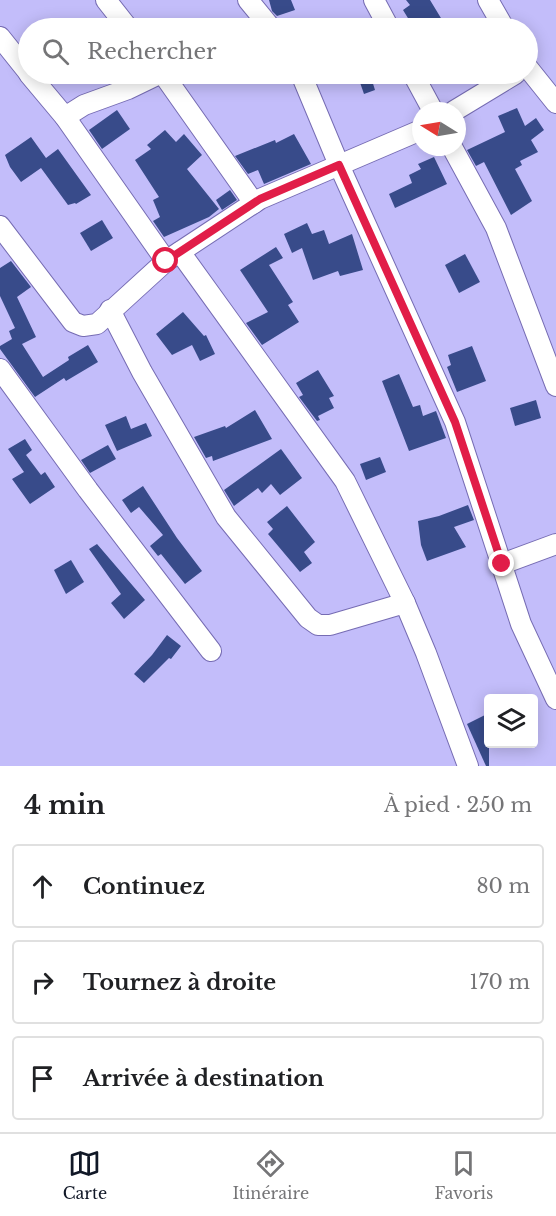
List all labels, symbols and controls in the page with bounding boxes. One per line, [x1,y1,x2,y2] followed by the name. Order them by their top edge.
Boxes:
[18,18,538,84] search box
[39,35,72,68] icon: search
[87,38,217,65] text: Rechercher
[412,102,466,156] north arrow
[152,247,178,273] route start
[488,550,514,576] route end
[484,694,538,748] map controls
[484,694,538,748] button: layers
[24,789,105,821] text: 4 min
[384,793,532,817] text: À pied · 250 m
[26,870,59,903] icon: ahead
[83,873,205,900] text: Continuez
[476,874,530,898] text: 80 m
[26,966,59,999] icon: right
[83,969,276,996] text: Tournez à droite
[470,970,530,994] text: 170 m
[26,1062,59,1095] icon: arrive
[83,1065,324,1092] text: Arrivée à destination
[63,1147,107,1203] tab: Carte
[232,1147,309,1203] tab: Itinéraire
[434,1147,493,1203] tab: Favoris

